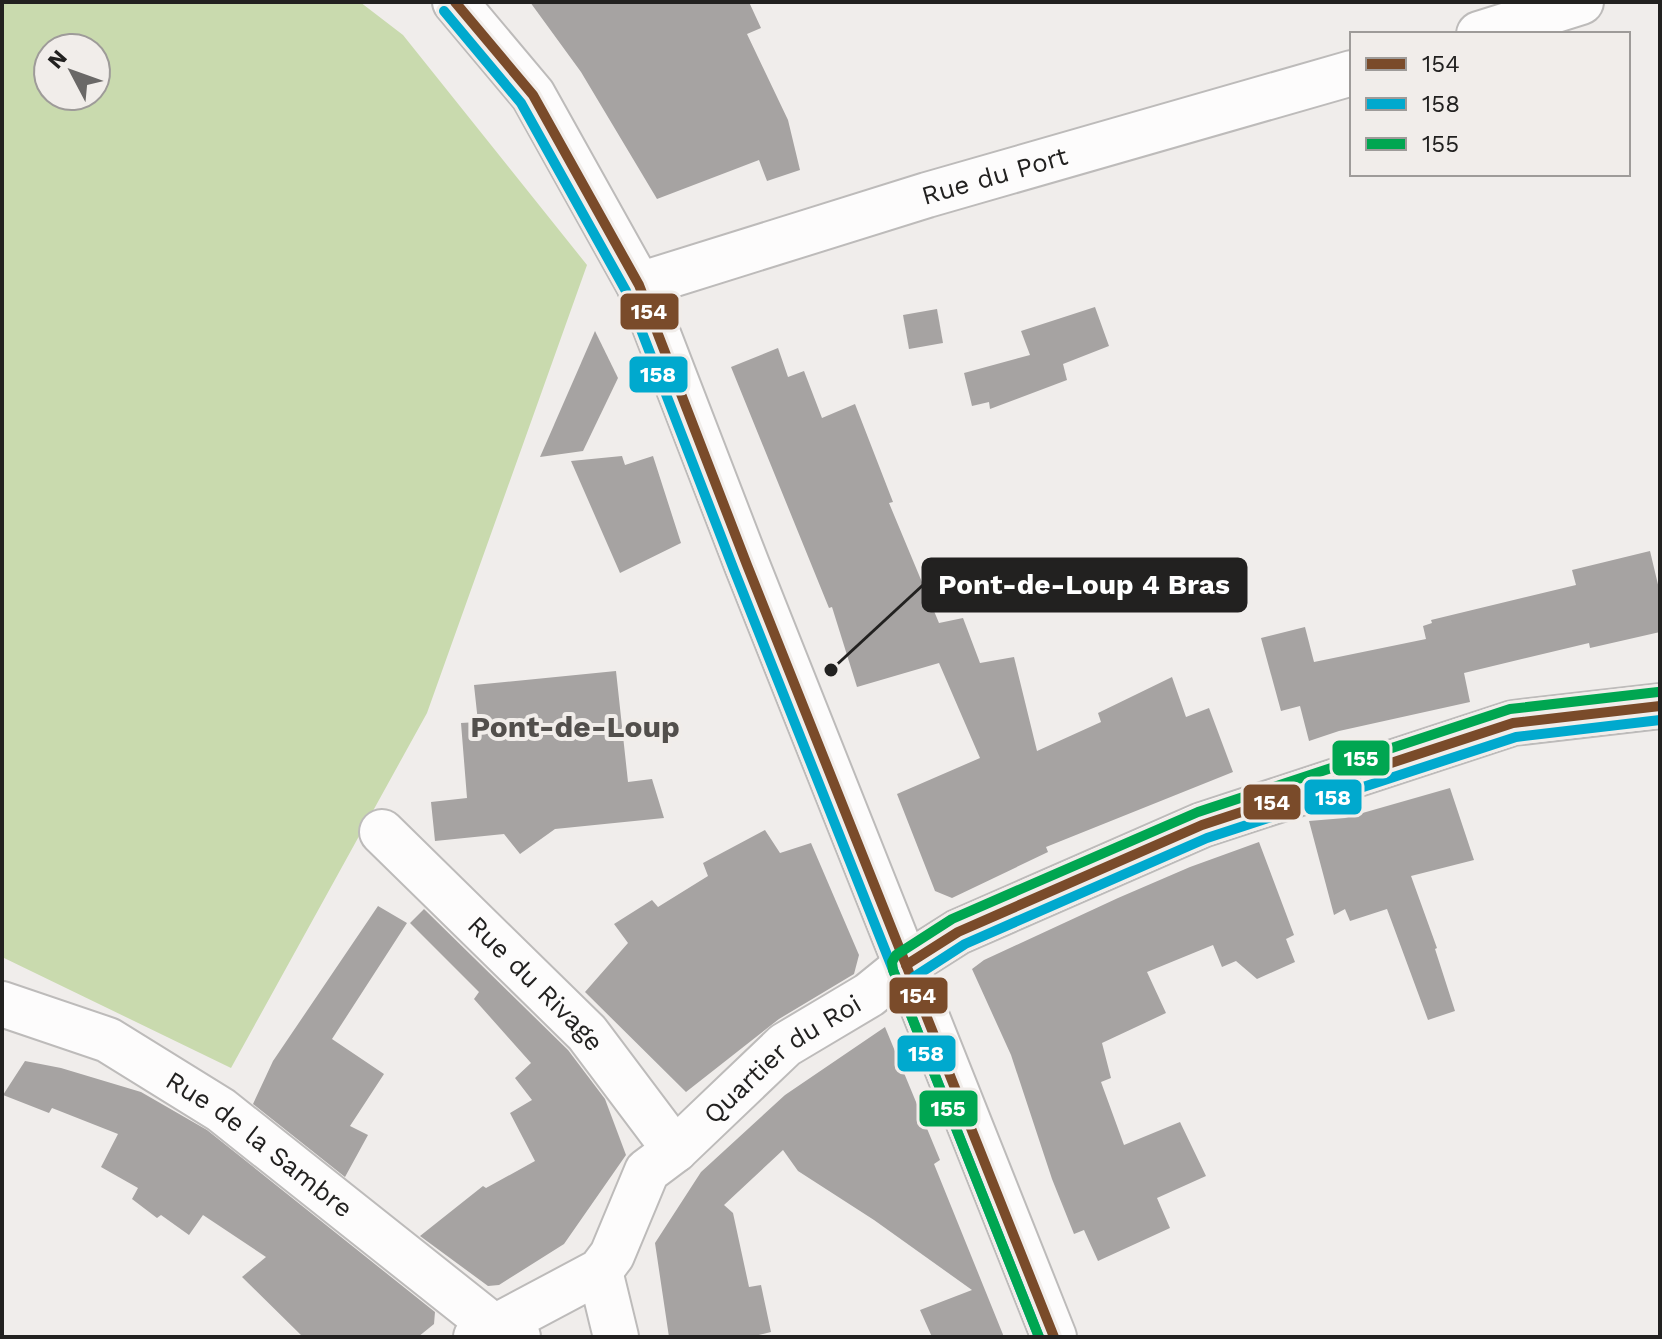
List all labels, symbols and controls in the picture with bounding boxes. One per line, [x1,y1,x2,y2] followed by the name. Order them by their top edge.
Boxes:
[32,32,112,112] north arrow
[1350,32,1630,176] legend
[42,45,72,74] text: N
[1422,50,1460,78] text: 154
[1422,90,1460,118] text: 158
[1422,130,1459,158] text: 155
[918,140,1071,211] street label: Rue du Port
[619,292,680,331] line badge: 154
[631,299,667,324] text: 154
[628,355,689,394] line badge: 158
[640,362,676,387] text: 158
[923,559,1246,611] callout: Pont-de-Loup 4 Bras
[938,568,1230,601] text: Pont-de-Loup 4 Bras
[470,709,680,744] district label: Pont-de-Loup
[1331,739,1391,777] line badge: 155
[1343,746,1379,771] text: 155
[1303,778,1363,816] line badge: 158
[1242,783,1302,821] line badge: 154
[1315,785,1351,810] text: 158
[1254,790,1290,815] text: 154
[462,910,610,1057] street label: Rue du Rivage
[888,976,949,1015] line badge: 154
[900,983,936,1008] text: 154
[697,988,866,1130] street label: Quartier du Roi
[896,1034,957,1073] line badge: 158
[908,1041,944,1066] text: 158
[161,1065,359,1224] street label: Rue de la Sambre
[918,1089,979,1128] line badge: 155
[930,1096,966,1121] text: 155

